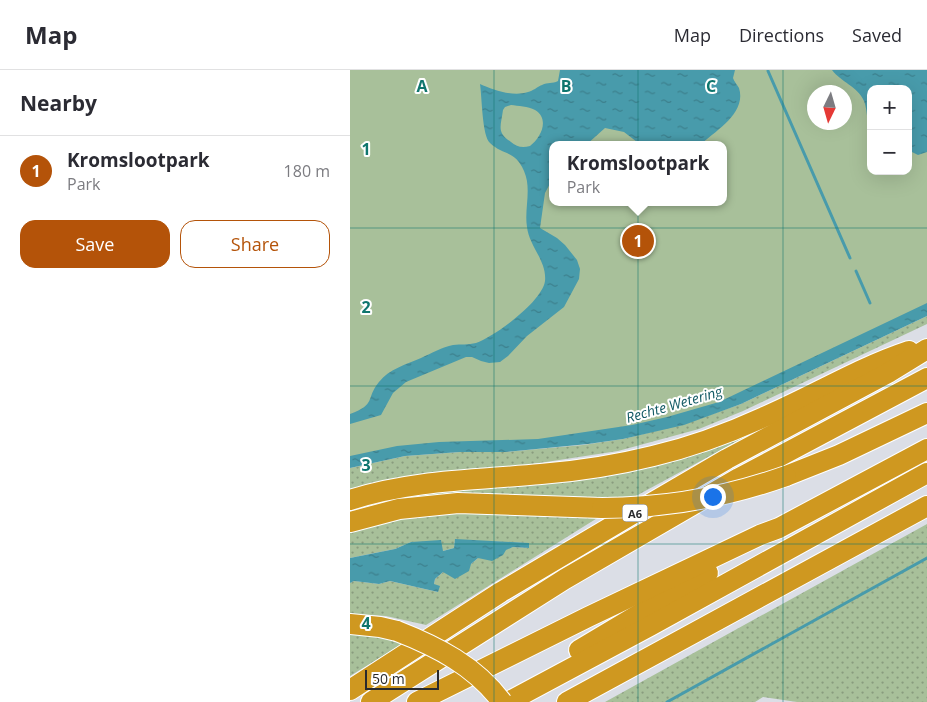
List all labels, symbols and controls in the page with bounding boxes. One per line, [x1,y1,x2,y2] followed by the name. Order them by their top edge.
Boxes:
[25,18,77,51] text: Map
[674,23,711,47] text: Map
[739,23,824,47] text: Directions
[852,23,902,47] text: Saved
[416,75,428,97] text: A
[561,75,571,97] text: B
[706,75,716,97] text: C
[807,85,852,130] north arrow
[867,85,912,175] map controls
[867,85,912,130] button: +
[20,89,97,117] text: Nearby
[867,130,912,175] button: −
[361,138,371,160] text: 1
[549,141,727,206] popup
[67,147,210,173] text: Kromslootpark
[567,150,709,176] text: Kromslootpark
[31,160,41,182] text: 1
[284,160,330,182] text: 180 m
[67,173,100,195] text: Park
[567,176,600,198] text: Park
[20,220,170,268] button: Save
[180,220,330,268] button: Share
[622,222,654,260] pin: 1
[361,296,371,318] text: 2
[624,381,725,427] water label: Rechte Wetering
[361,454,371,476] text: 3
[700,484,726,510] your location
[622,504,648,522] road number: A6
[361,612,371,634] text: 4
[365,667,439,690] scale bar
[372,669,405,688] text: 50 m

